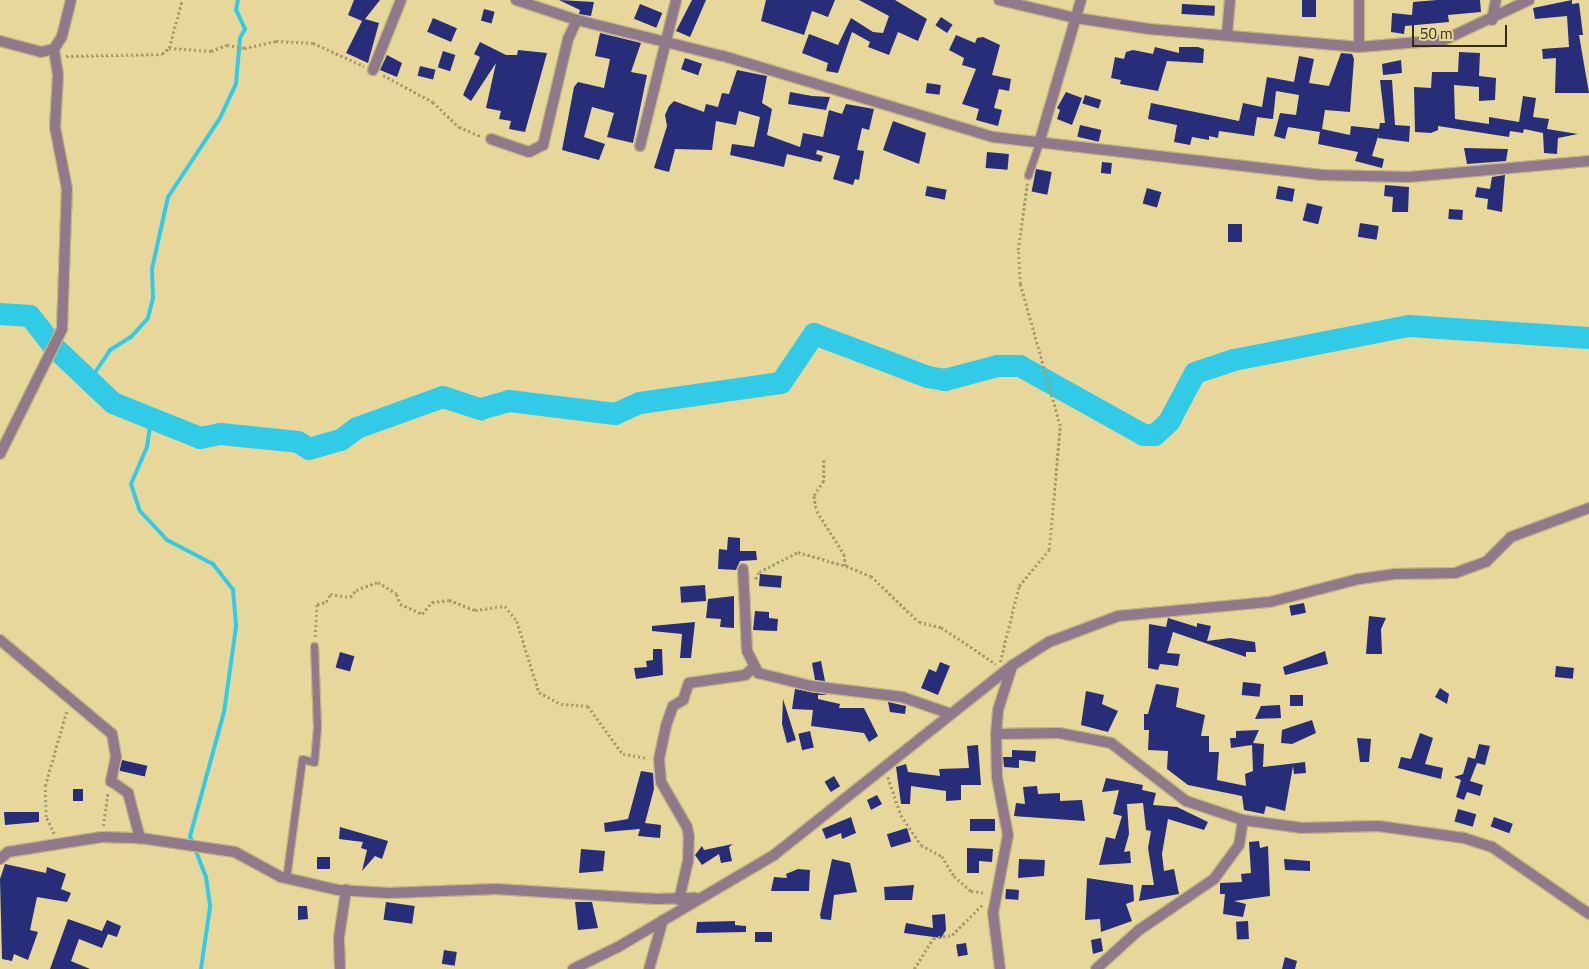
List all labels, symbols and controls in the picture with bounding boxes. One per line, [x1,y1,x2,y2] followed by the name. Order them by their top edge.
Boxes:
[1414,15,1509,47] scale bar
[1420,22,1453,45] text: 50 m

